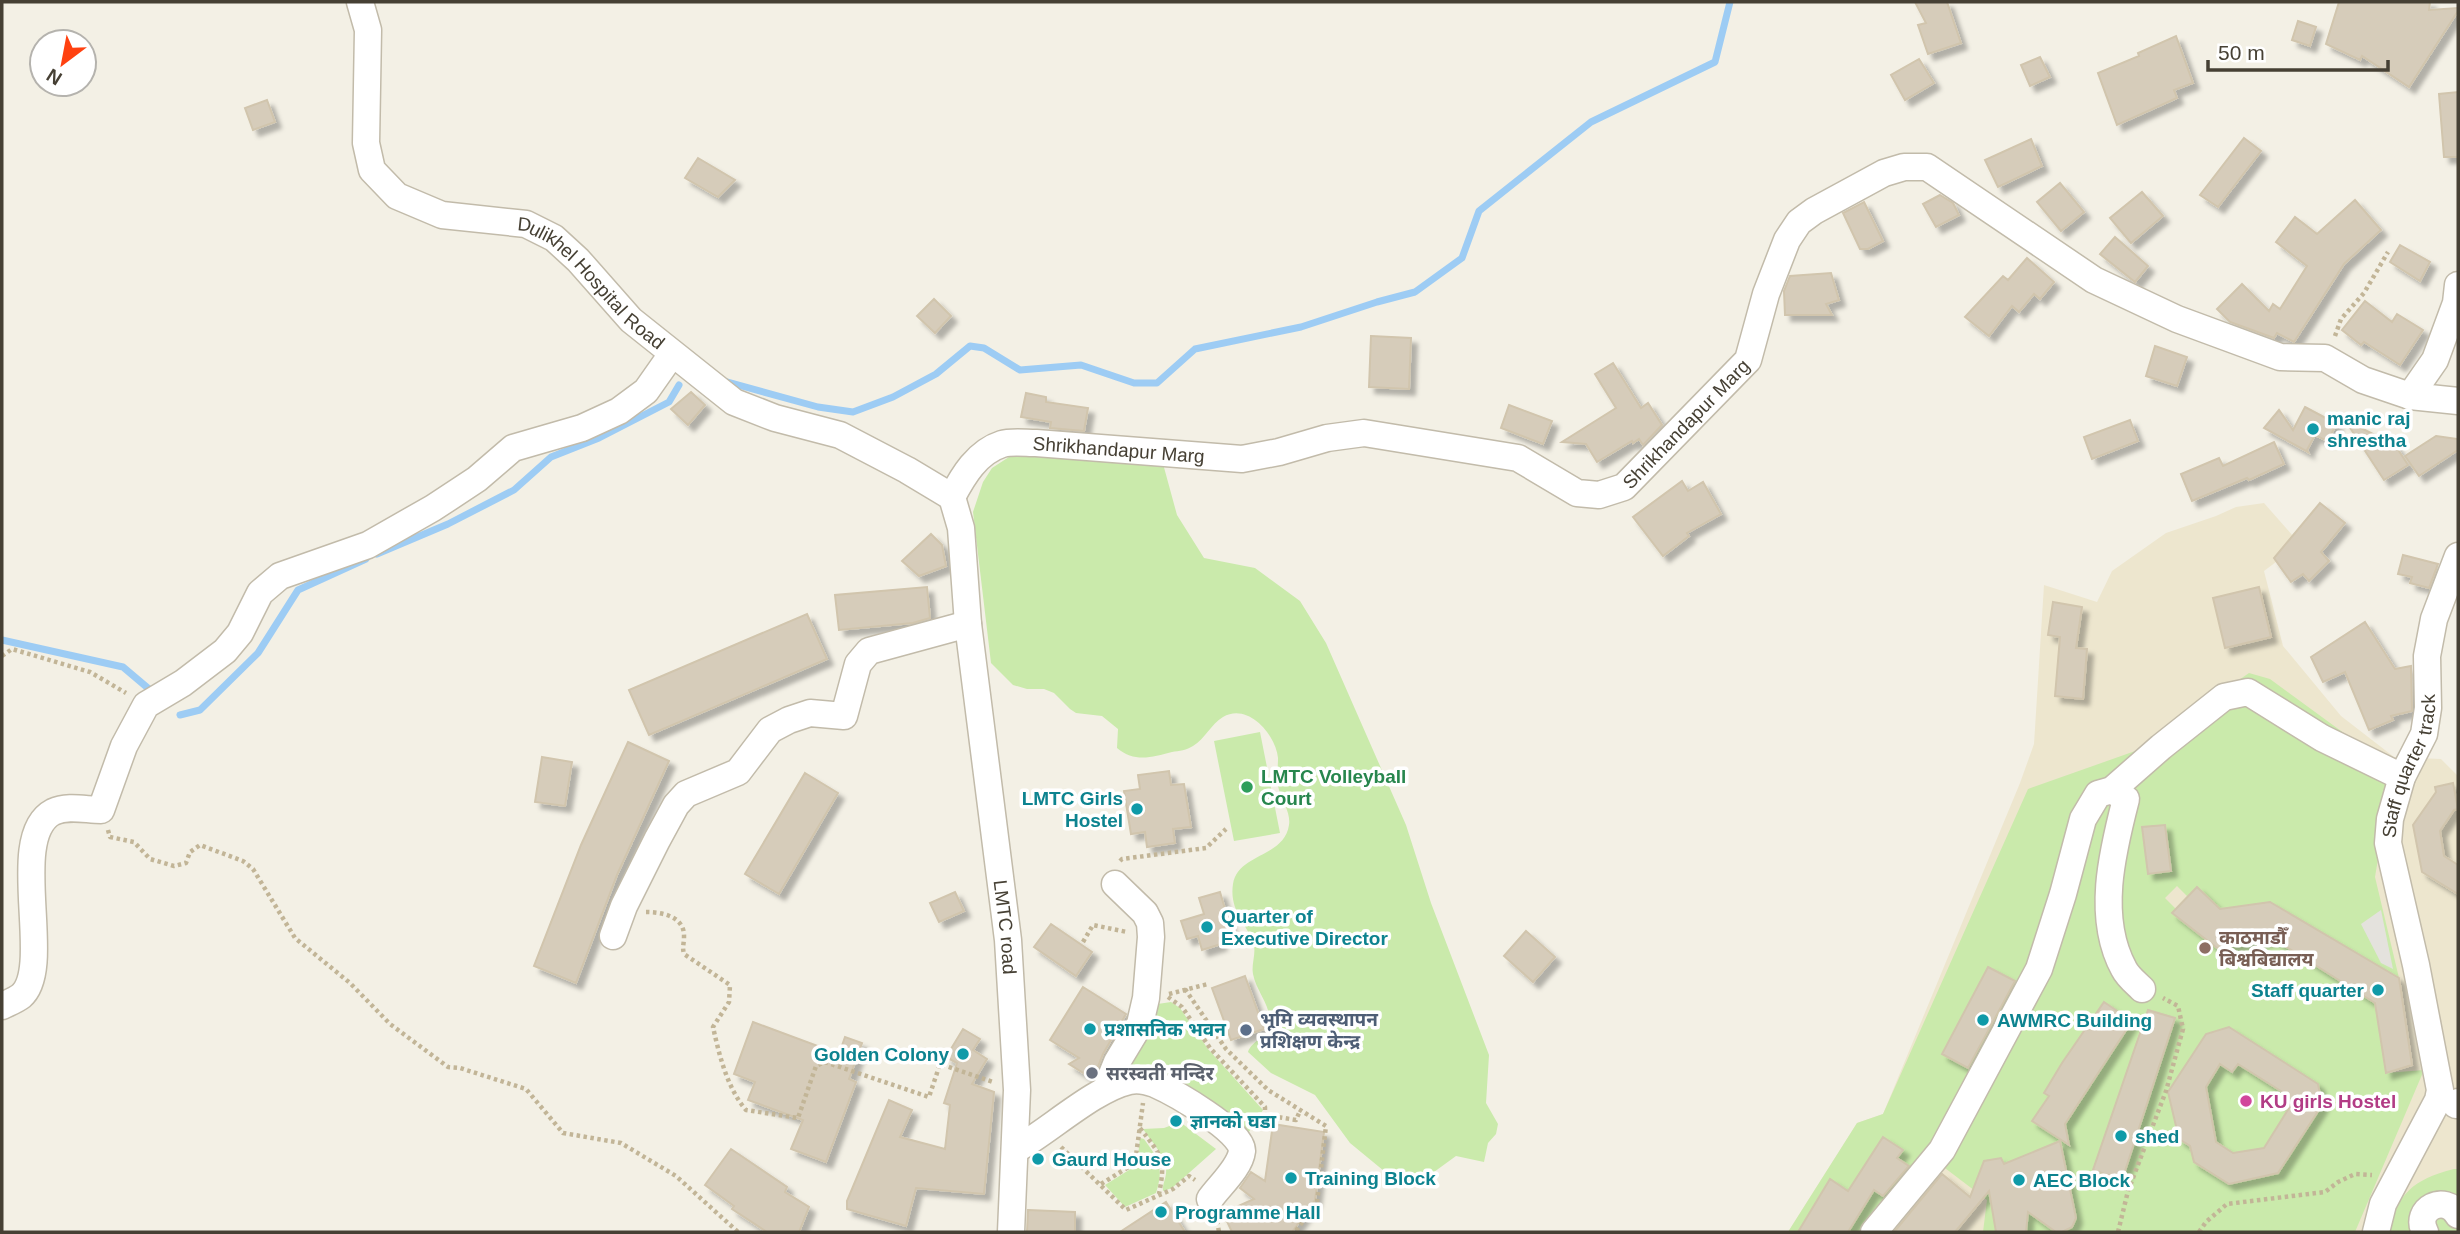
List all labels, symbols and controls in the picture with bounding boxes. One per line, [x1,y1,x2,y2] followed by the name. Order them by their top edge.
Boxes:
[28,28,98,98] north arrow
[2208,28,2388,72] scale bar
[2218,41,2265,64] text: 50 m
[43,64,66,90] text: N
[516,213,669,354] street label: Dulikhel Hospital Road
[1618,355,1754,493] street label: Shrikhandapur Marg
[2327,408,2410,451] place label: manic raj shrestha
[2305,421,2321,437] marker: manic raj shrestha
[1032,433,1205,467] street label: Shrikhandapur Marg
[2378,693,2440,838] street label: Staff quarter track
[1261,766,1406,809] place label: LMTC Volleyball Court
[1239,779,1255,795] marker: LMTC Volleyball Court
[1022,788,1123,831] place label: LMTC Girls Hostel
[1129,801,1145,817] marker: LMTC Girls Hostel
[989,879,1020,975] street label: LMTC road
[1221,906,1388,949] place label: Quarter of Executive Director
[1199,919,1215,935] marker: Quarter of Executive Director
[2219,926,2314,970] place label: काठमाडौँ बिश्वबिद्यालय
[2197,940,2213,956] marker: काठमाडौँ बिश्वबिद्यालय
[2251,980,2365,1001] place label: Staff quarter
[2370,982,2386,998] marker: Staff quarter
[1260,1009,1378,1052] place label: भूमि व्यवस्थापन प्रशिक्षण केन्द्र
[1997,1010,2152,1031] place label: AWMRC Building
[1975,1012,1991,1028] marker: AWMRC Building
[1104,1019,1226,1040] place label: प्रशासनिक भवन
[1082,1021,1098,1037] marker: प्रशासनिक भवन
[1238,1022,1254,1038] marker: भूमि व्यवस्थापन प्रशिक्षण केन्द्र
[814,1044,949,1065] place label: Golden Colony
[955,1046,971,1062] marker: Golden Colony
[1106,1063,1214,1084] place label: सरस्वती मन्दिर
[1084,1065,1100,1081] marker: सरस्वती मन्दिर
[2260,1091,2396,1112] place label: KU girls Hostel
[2238,1093,2254,1109] marker: KU girls Hostel
[1190,1111,1277,1132] place label: ज्ञानको घडा
[1168,1113,1184,1129] marker: ज्ञानको घडा
[2135,1126,2179,1147] place label: shed
[2113,1128,2129,1144] marker: shed
[1052,1149,1171,1170] place label: Gaurd House
[1030,1151,1046,1167] marker: Gaurd House
[1305,1168,1436,1189] place label: Training Block
[1283,1170,1299,1186] marker: Training Block
[2033,1170,2131,1191] place label: AEC Block
[2011,1172,2027,1188] marker: AEC Block
[1175,1202,1321,1223] place label: Programme Hall
[1153,1204,1169,1220] marker: Programme Hall

